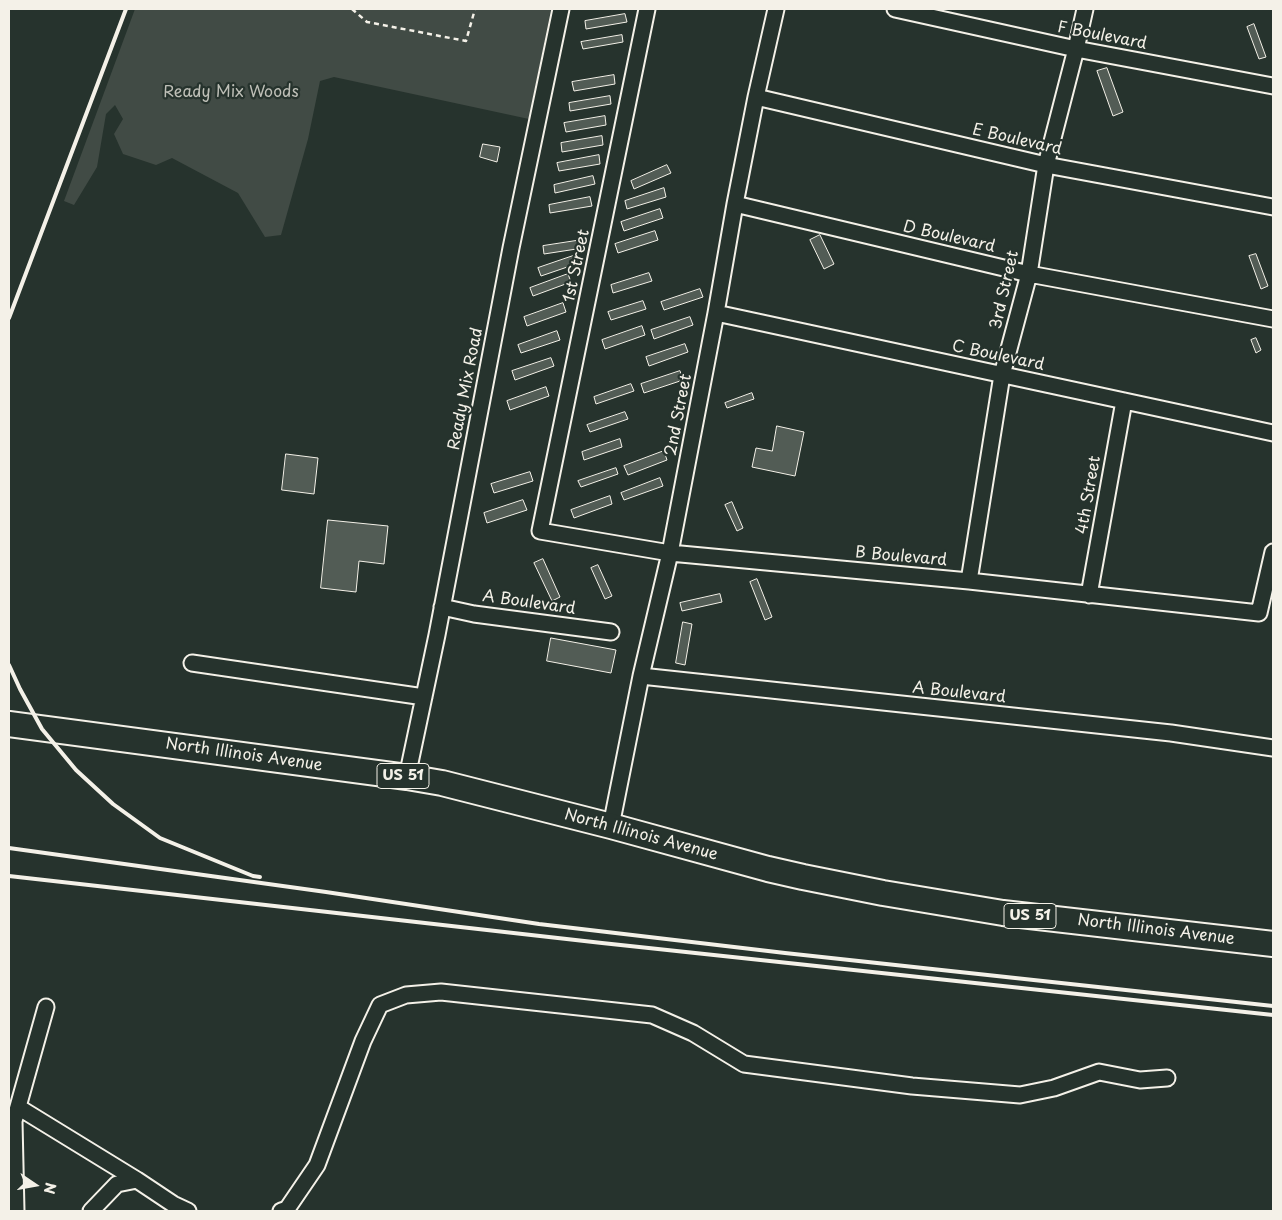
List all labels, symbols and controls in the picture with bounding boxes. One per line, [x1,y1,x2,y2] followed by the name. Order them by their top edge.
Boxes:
[1056,18,1148,54] street label: F Boulevard
[163,83,299,103] park label: Ready Mix Woods
[970,120,1064,160] street label: E Boulevard
[901,217,997,257] street label: D Boulevard
[560,228,594,304] street label: 1st Street
[987,249,1023,331] street label: 3rd Street
[445,326,487,452] street label: Ready Mix Road
[950,337,1046,375] street label: C Boulevard
[662,372,696,458] street label: 2nd Street
[1073,454,1105,536] street label: 4th Street
[854,543,948,571] street label: B Boulevard
[481,587,577,619] street label: A Boulevard
[911,679,1007,707] street label: A Boulevard
[164,734,324,776] street label: North Illinois Avenue
[377,764,429,788] road number: US 51
[562,805,720,865] street label: North Illinois Avenue
[1004,904,1056,928] road number: US 51
[1076,911,1236,949] street label: North Illinois Avenue
[10,1160,60,1210] north arrow
[39,1181,62,1196] text: N

